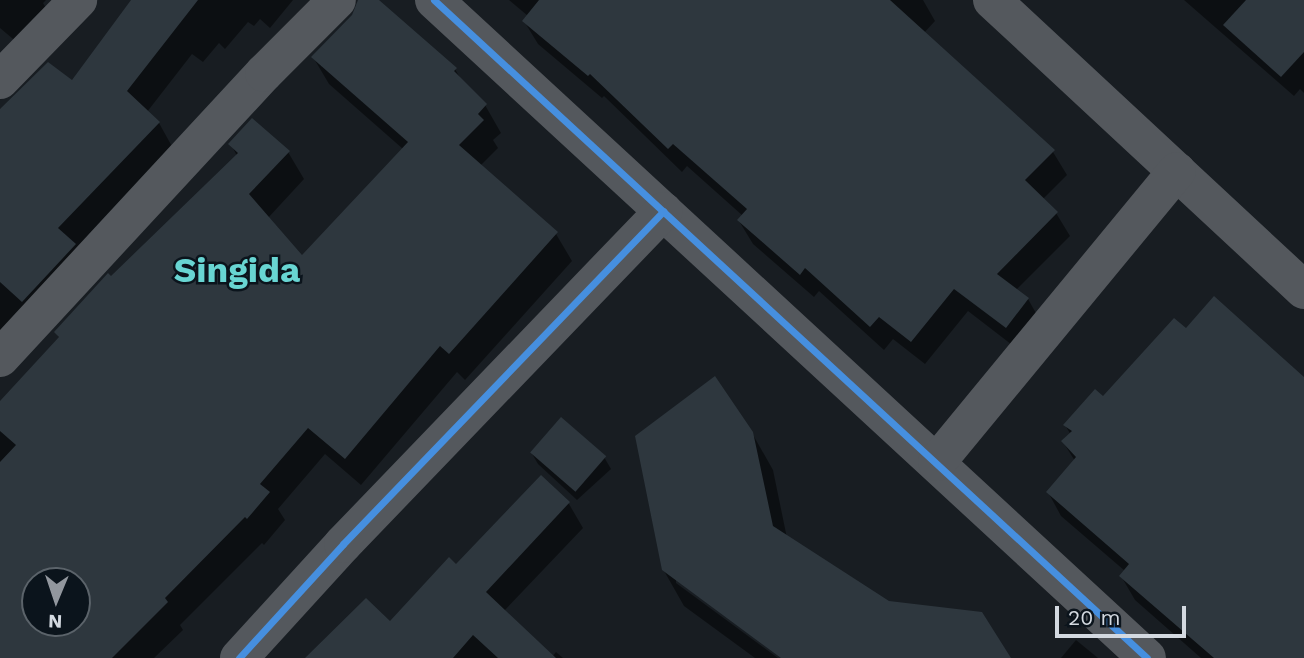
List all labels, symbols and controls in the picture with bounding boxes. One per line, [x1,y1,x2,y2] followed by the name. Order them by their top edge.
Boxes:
[174,249,300,291] district label: Singida
[21,567,91,637] north arrow
[1059,592,1190,636] scale bar
[1068,605,1120,630] text: 20 m
[48,610,63,633] text: N

